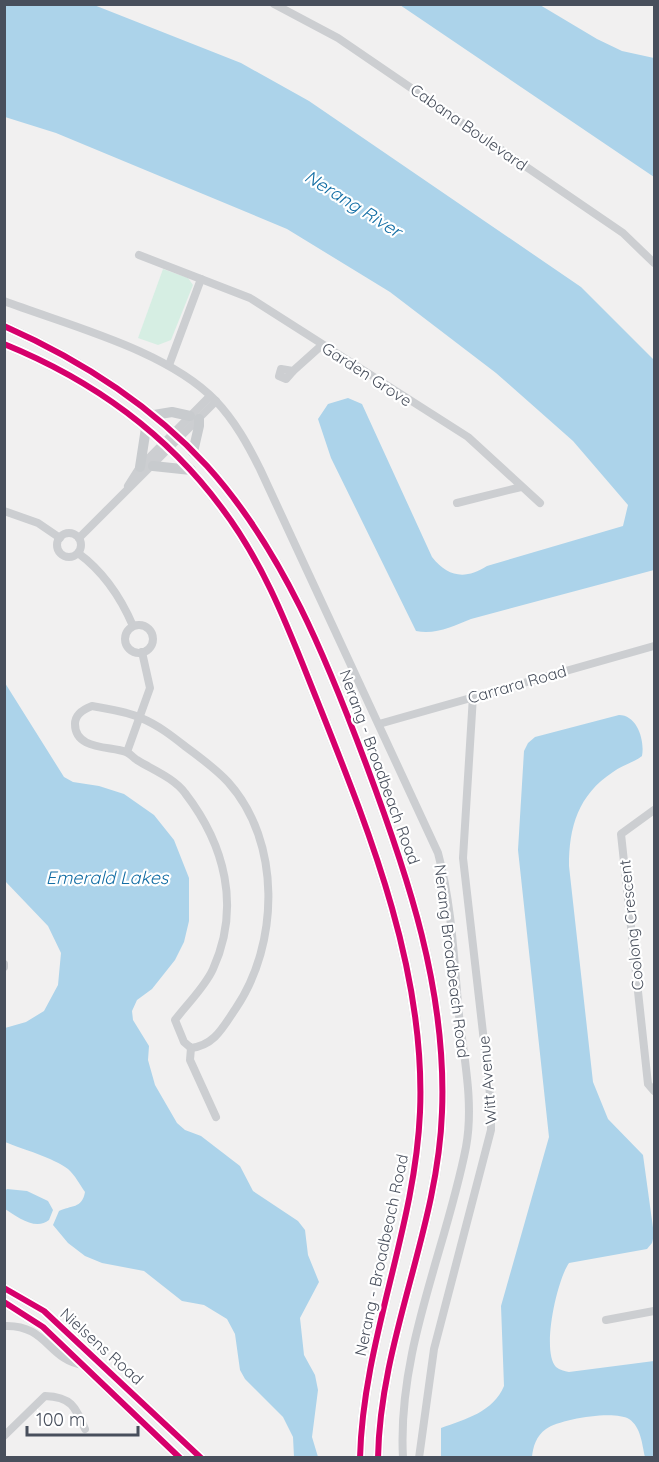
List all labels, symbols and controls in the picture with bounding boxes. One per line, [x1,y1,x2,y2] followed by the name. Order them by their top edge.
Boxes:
[407,79,531,175] street label: Cabana Boulevard
[301,165,408,244] water label: Nerang River
[318,338,416,410] street label: Garden Grove
[465,660,569,708] street label: Carrara Road
[335,667,425,867] street label: Nerang - Broadbeach Road
[614,859,648,991] street label: Coolong Crescent
[430,863,474,1059] street label: Nerang Broadbeach Road
[46,866,170,889] water label: Emerald Lakes
[473,1035,501,1125] street label: Witt Avenue
[350,1152,412,1358] street label: Nerang - Broadbeach Road
[56,1303,148,1389] street label: Nielsens Road
[27,1399,138,1437] scale bar
[36,1408,85,1431] text: 100 m

